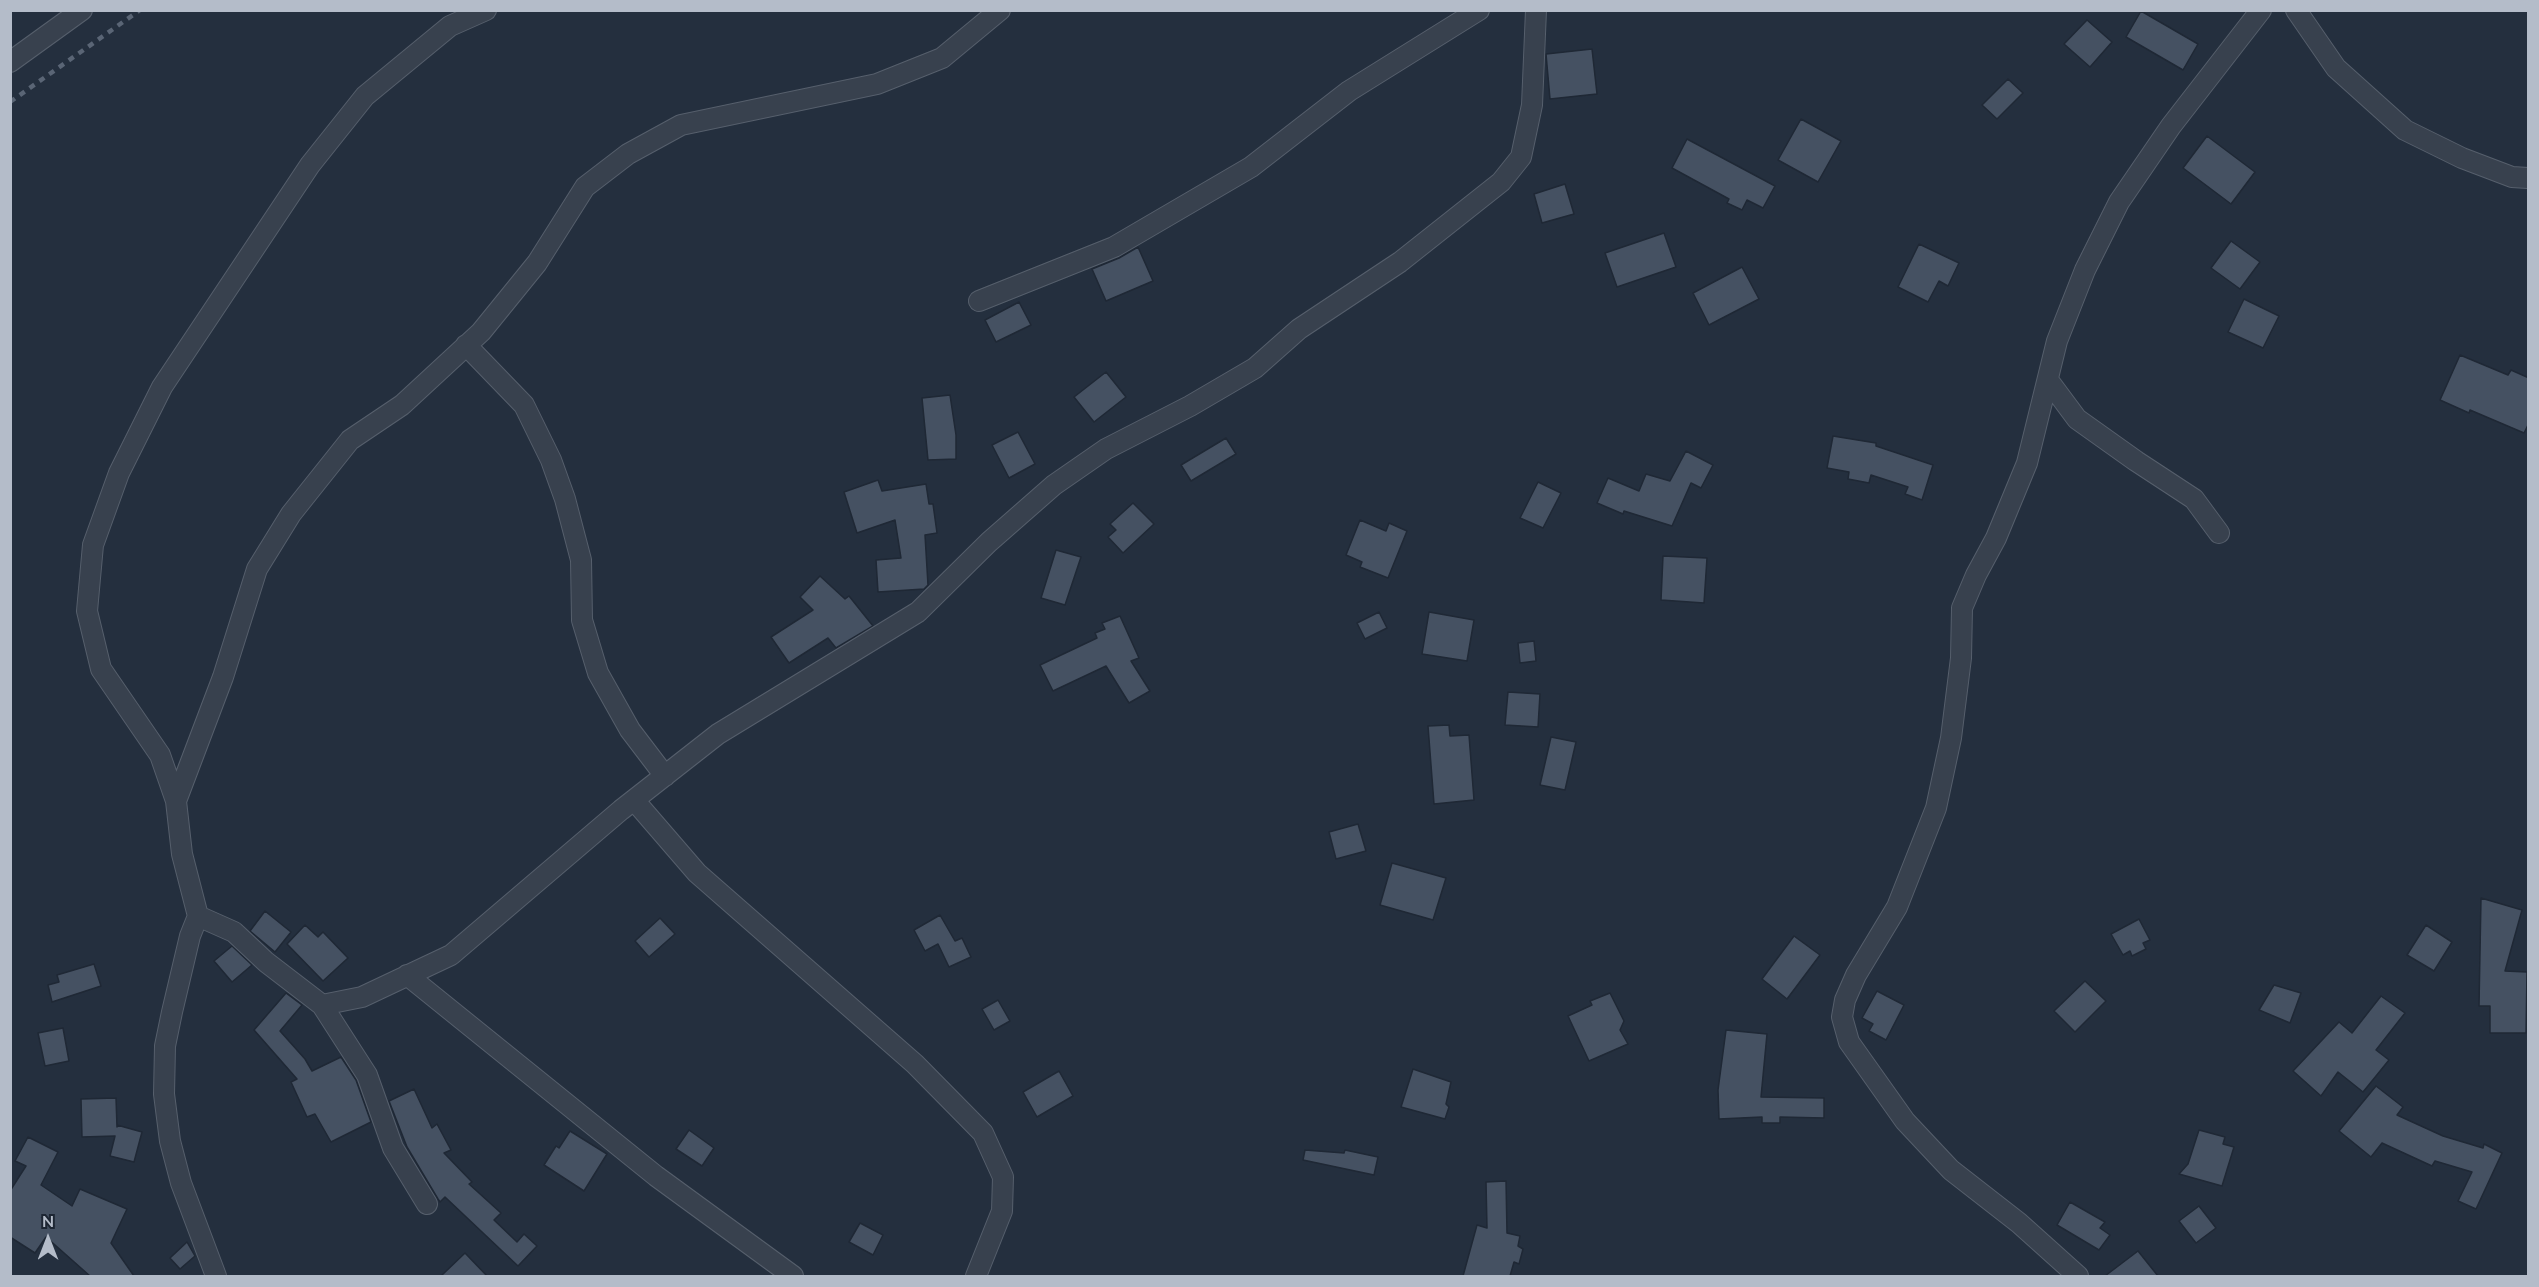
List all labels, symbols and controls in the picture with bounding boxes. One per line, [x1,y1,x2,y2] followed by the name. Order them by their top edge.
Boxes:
[18,1209,78,1269] north arrow
[42,1211,54,1231] text: N

